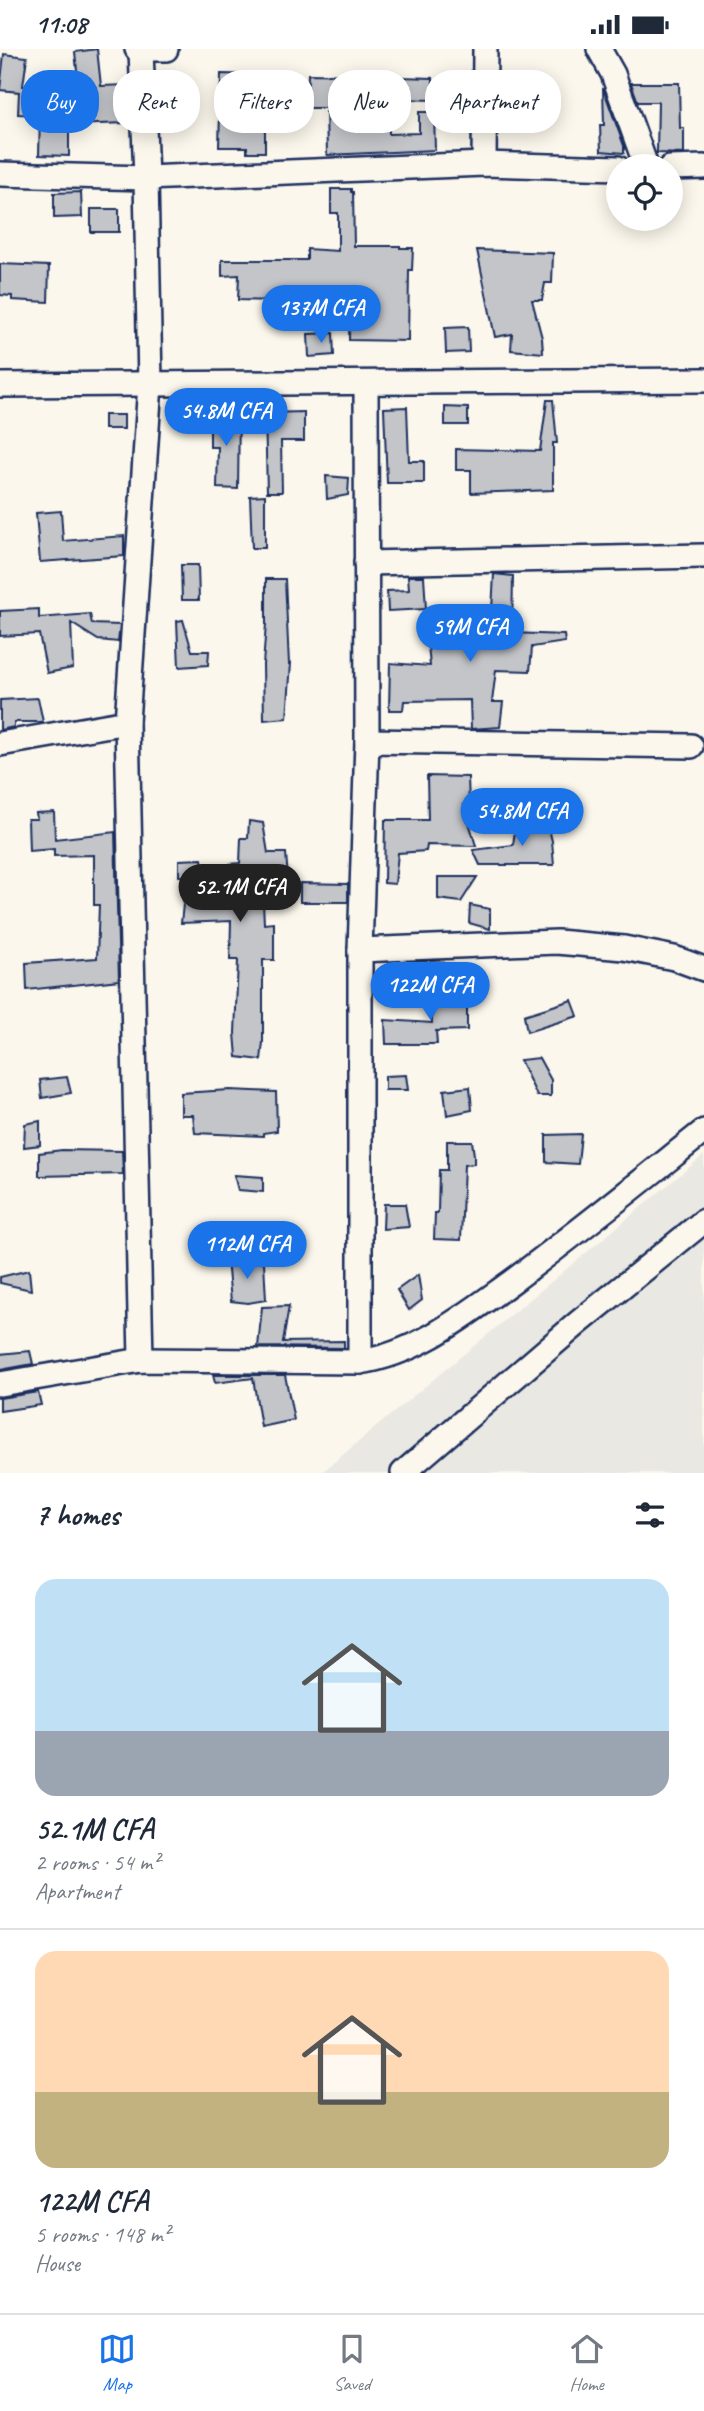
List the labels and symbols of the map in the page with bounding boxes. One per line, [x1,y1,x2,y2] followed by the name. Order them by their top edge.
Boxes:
[249,285,393,345] pin: 137M CFA
[146,389,306,448] pin: 54.8M CFA
[405,605,535,664] pin: 59M CFA
[442,789,602,848] pin: 54.8M CFA
[160,865,320,924] pin: 52.1M CFA
[358,963,502,1022] pin: 122M CFA
[175,1221,319,1281] pin: 112M CFA

